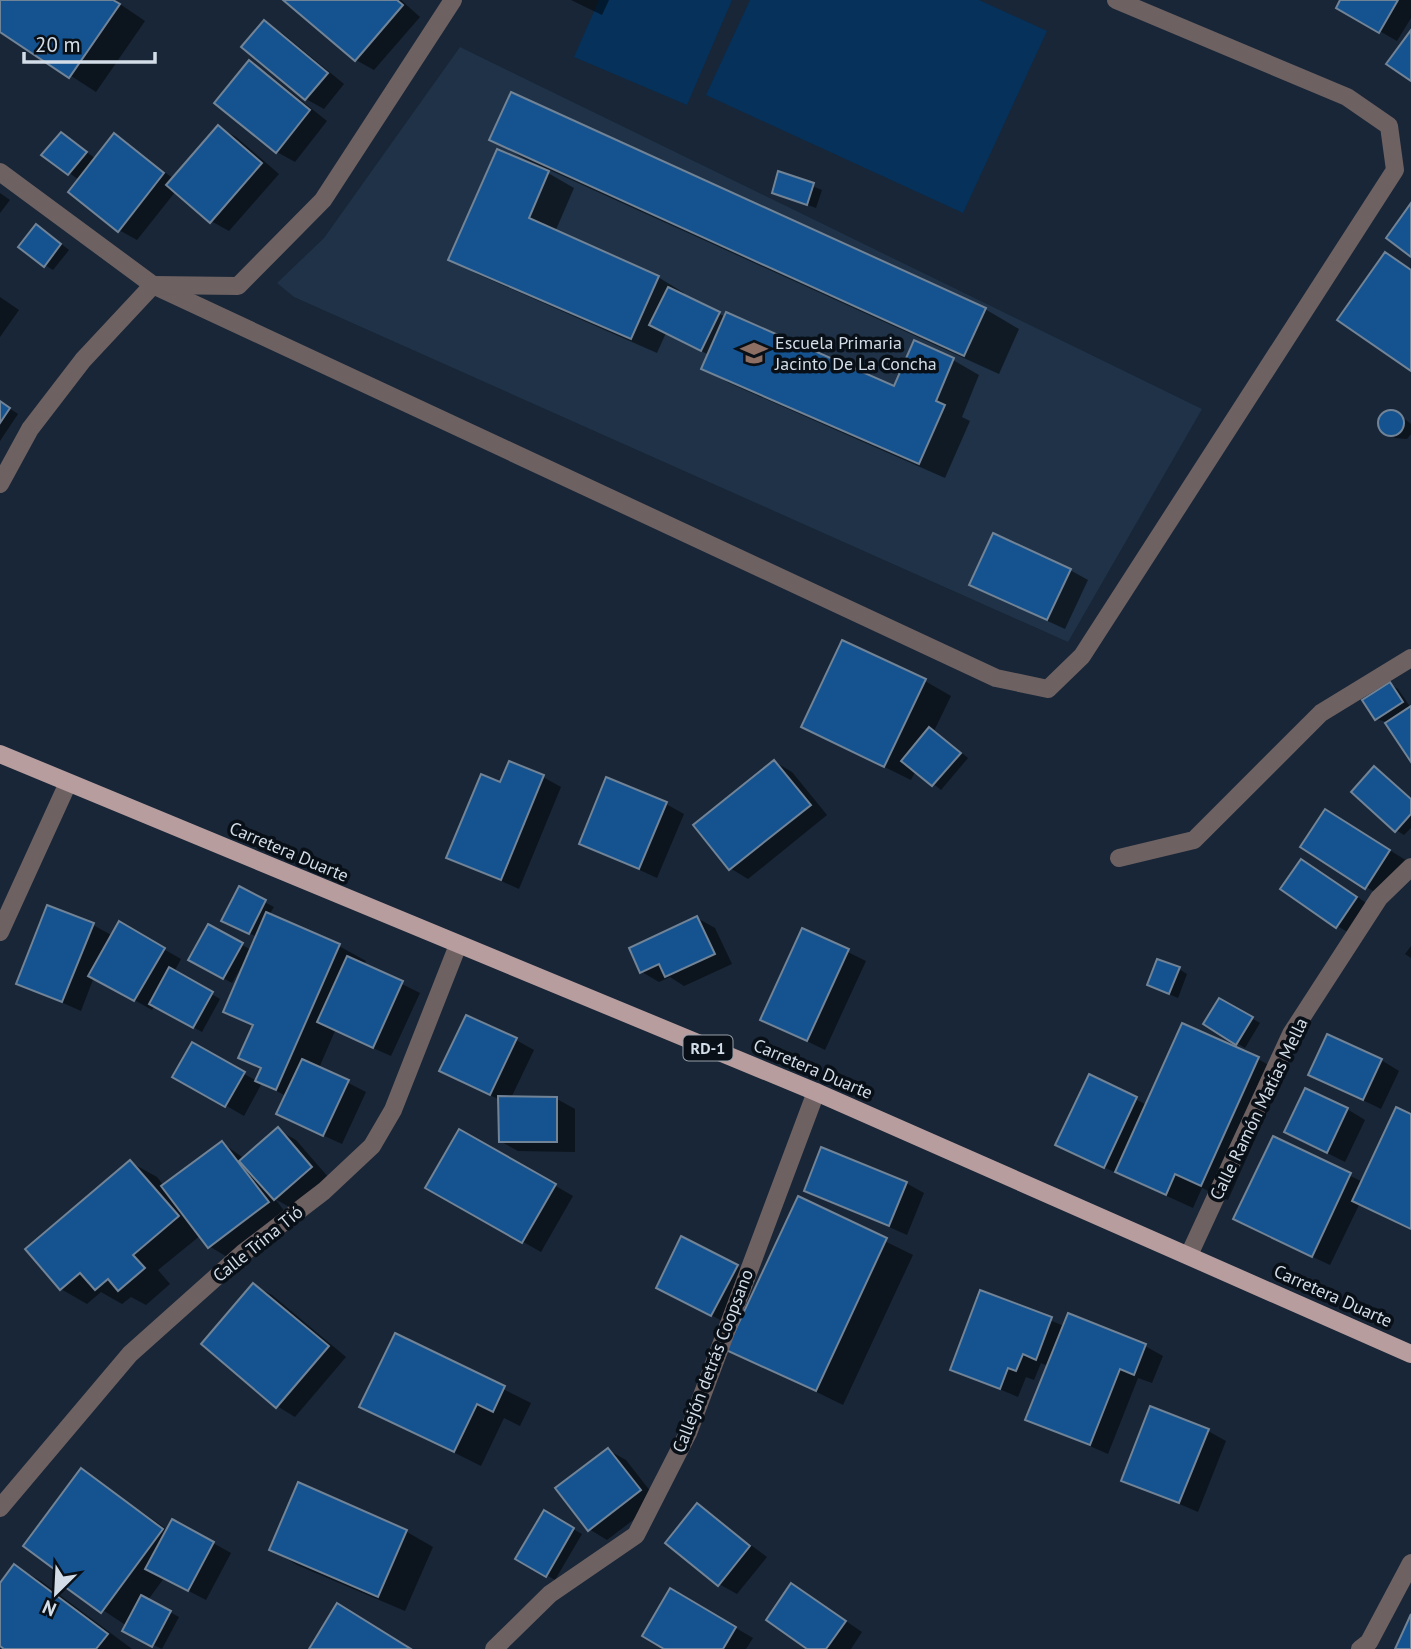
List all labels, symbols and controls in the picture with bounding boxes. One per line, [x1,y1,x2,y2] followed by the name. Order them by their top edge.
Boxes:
[24,21,156,65] scale bar
[35,31,81,58] text: 20 m
[774,331,937,375] place label: Escuela Primaria Jacinto De La Concha
[739,338,769,368] school or university icon: Escuela Primaria Jacinto De La Concha
[226,816,352,887] street label: Carretera Duarte
[1204,1014,1313,1204] street label: Calle Ramón Matías Mella
[750,1033,876,1104] street label: Carretera Duarte
[684,1036,732,1060] road number: RD-1
[208,1200,307,1287] street label: Calle Trina Tió
[1270,1259,1396,1332] street label: Carretera Duarte
[667,1266,758,1456] street label: Callejón detrás Coopsano
[21,1558,91,1628] north arrow
[39,1595,60,1622] text: N

